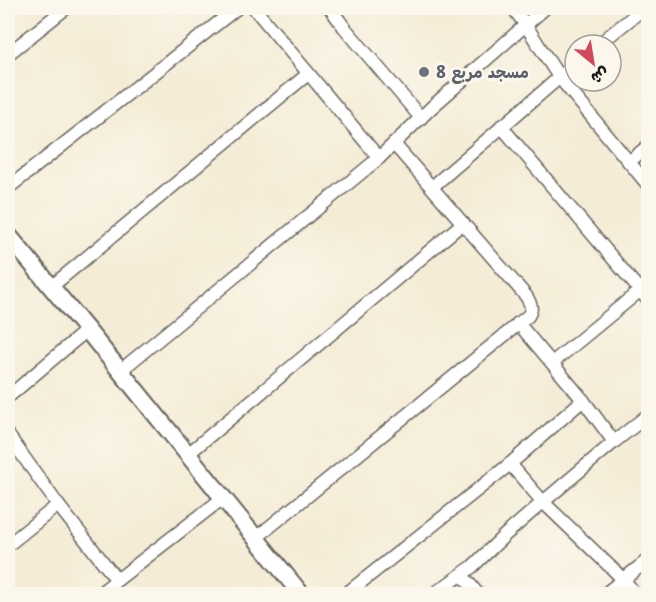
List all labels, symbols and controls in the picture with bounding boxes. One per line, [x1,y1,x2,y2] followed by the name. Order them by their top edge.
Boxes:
[563,33,623,93] north arrow
[436,59,529,84] place label: مسجد مربع 8
[587,62,615,92] text: ش
[417,65,431,79] marker: مسجد مربع 8

